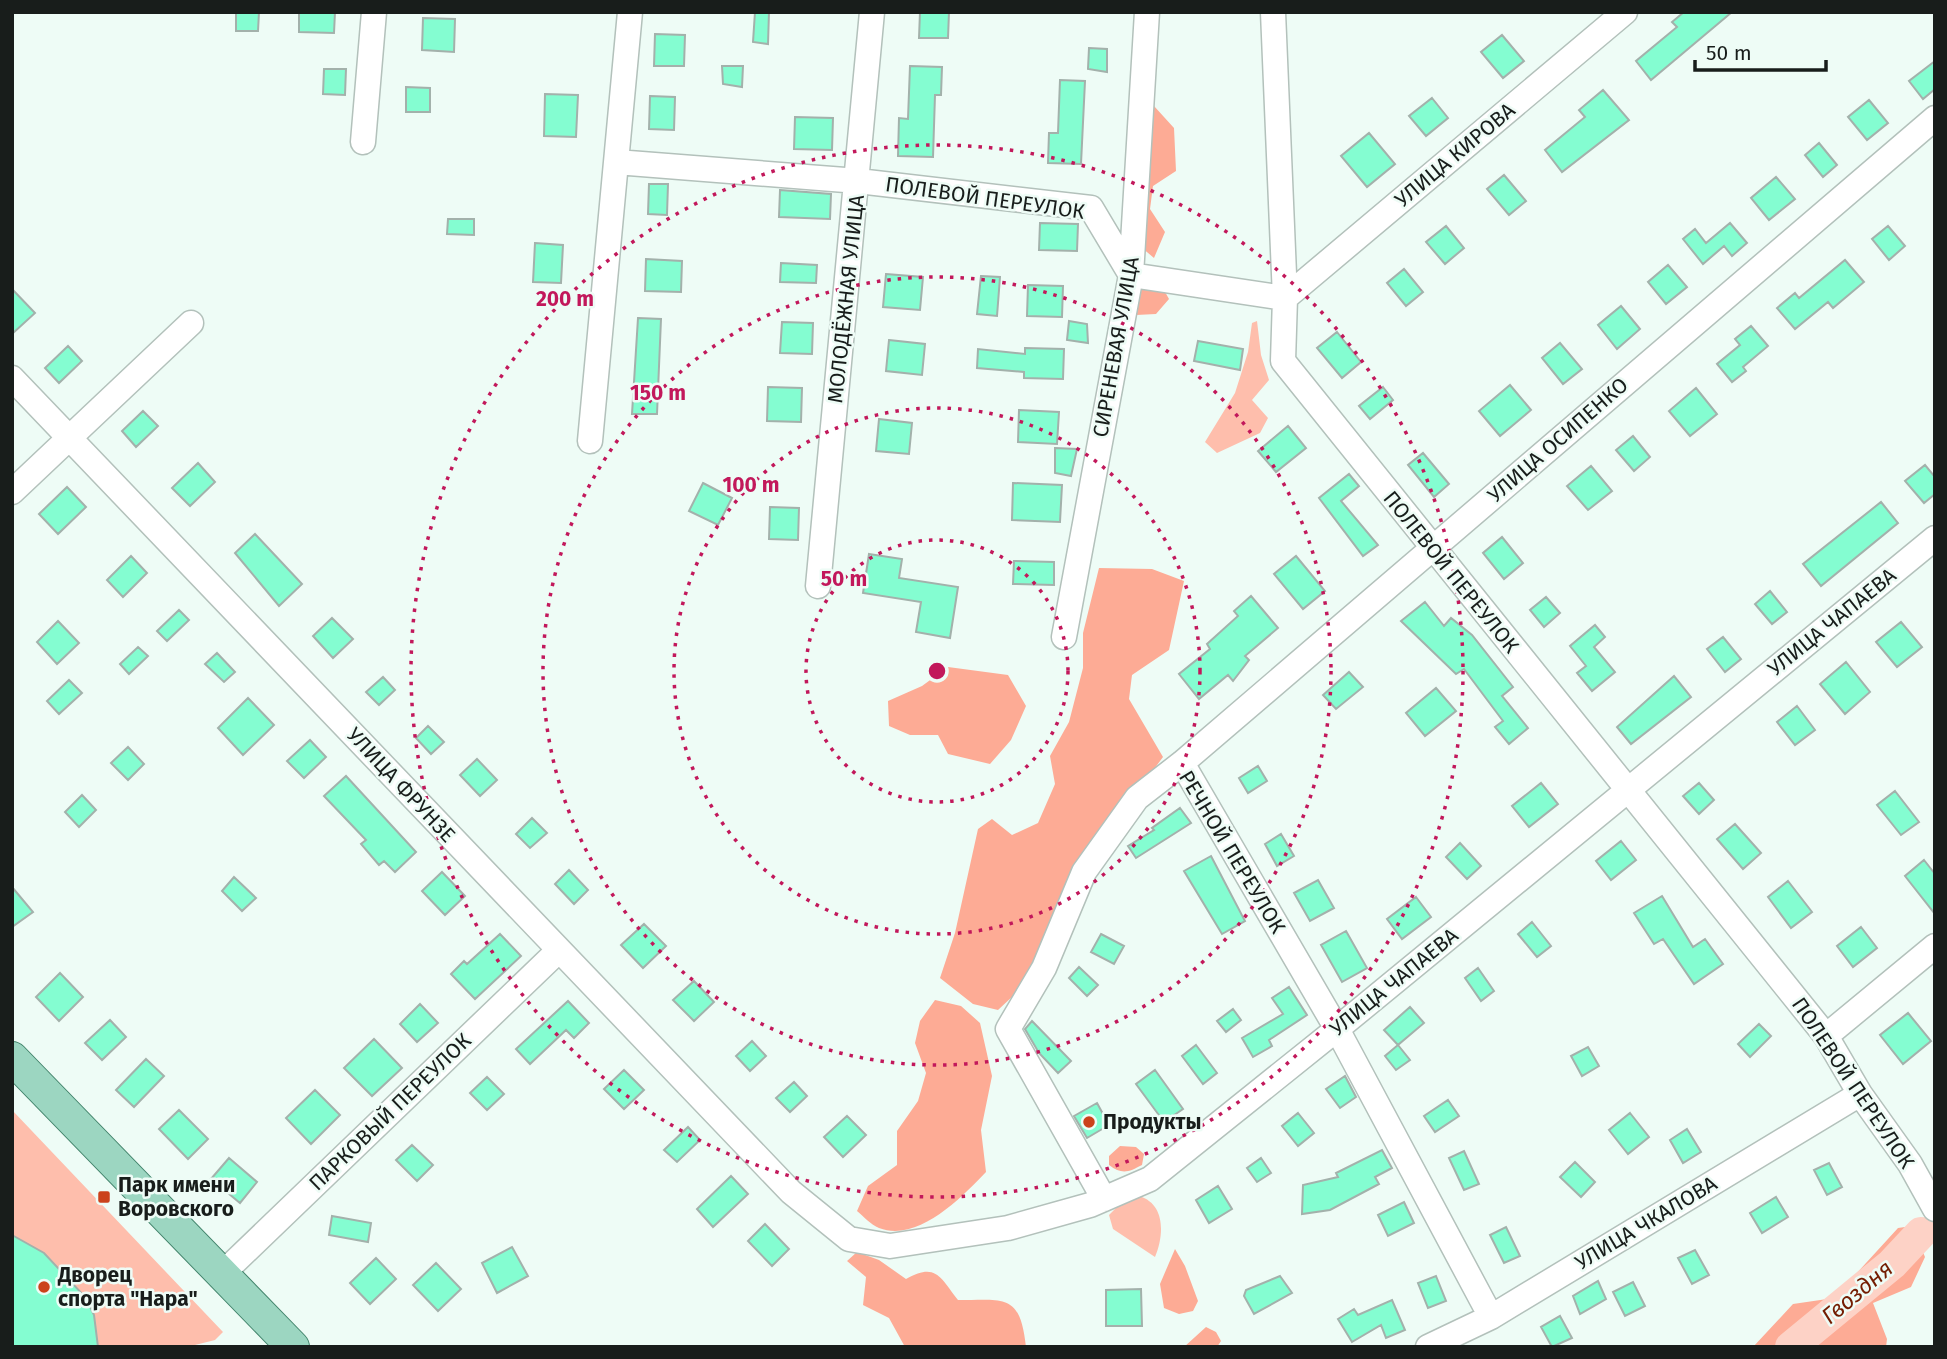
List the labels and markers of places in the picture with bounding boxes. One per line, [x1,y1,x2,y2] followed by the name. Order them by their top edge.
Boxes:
[925,659,949,683] centre of rings
[1103,1109,1201,1135] place label: Продукты
[1081,1114,1097,1130] marker: Продукты
[118,1172,235,1222] place label: Парк имени Воровского
[96,1189,112,1205] marker: Парк имени Воровского
[57,1262,198,1312] place label: Дворец спорта "Нара"
[36,1279,52,1295] marker: Дворец спорта "Нара"

